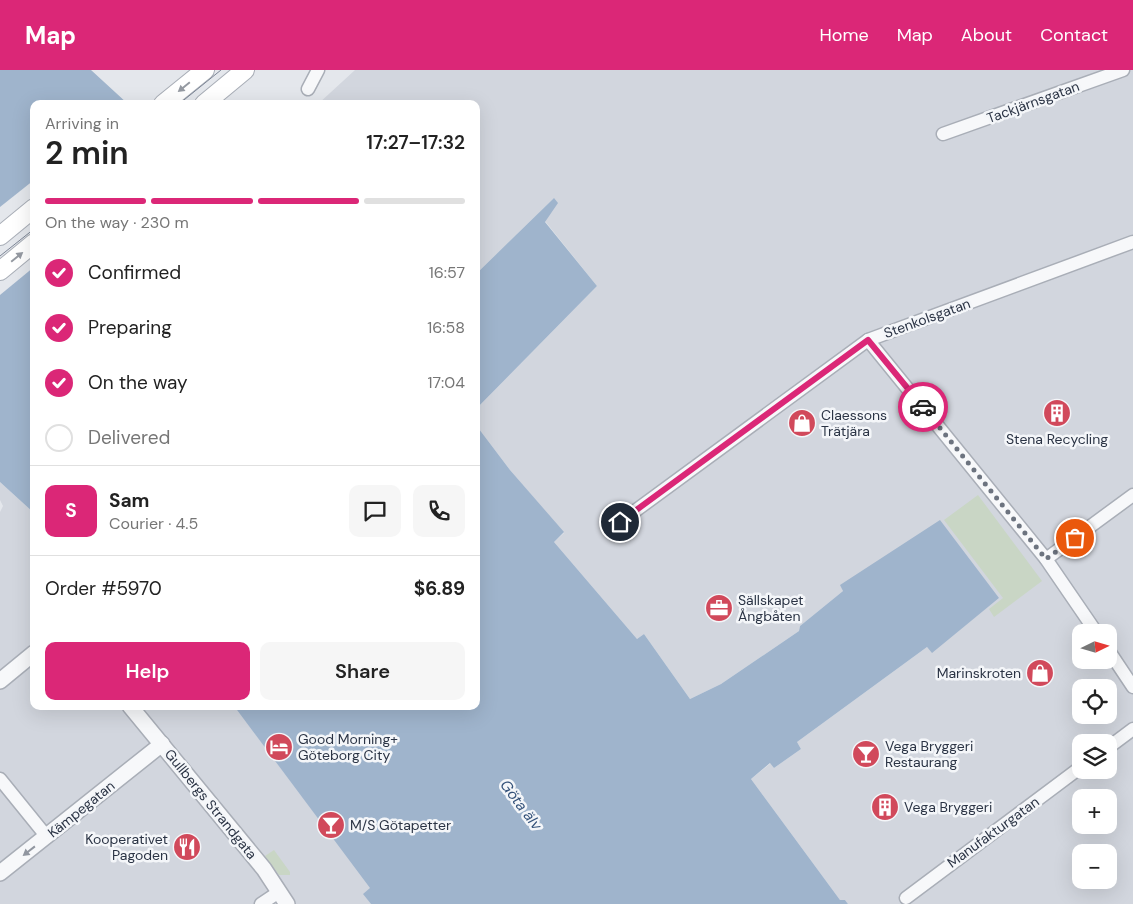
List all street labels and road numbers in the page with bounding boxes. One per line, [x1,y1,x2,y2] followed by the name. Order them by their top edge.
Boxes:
[984,77,1082,127] street label: Tackjärnsgatan
[881,294,973,342] street label: Stenkolsgatan
[161,745,261,863] street label: Gullbergs Strandgata
[44,777,118,841] street label: Kämpegatan
[943,793,1043,871] street label: Manufakturgatan

